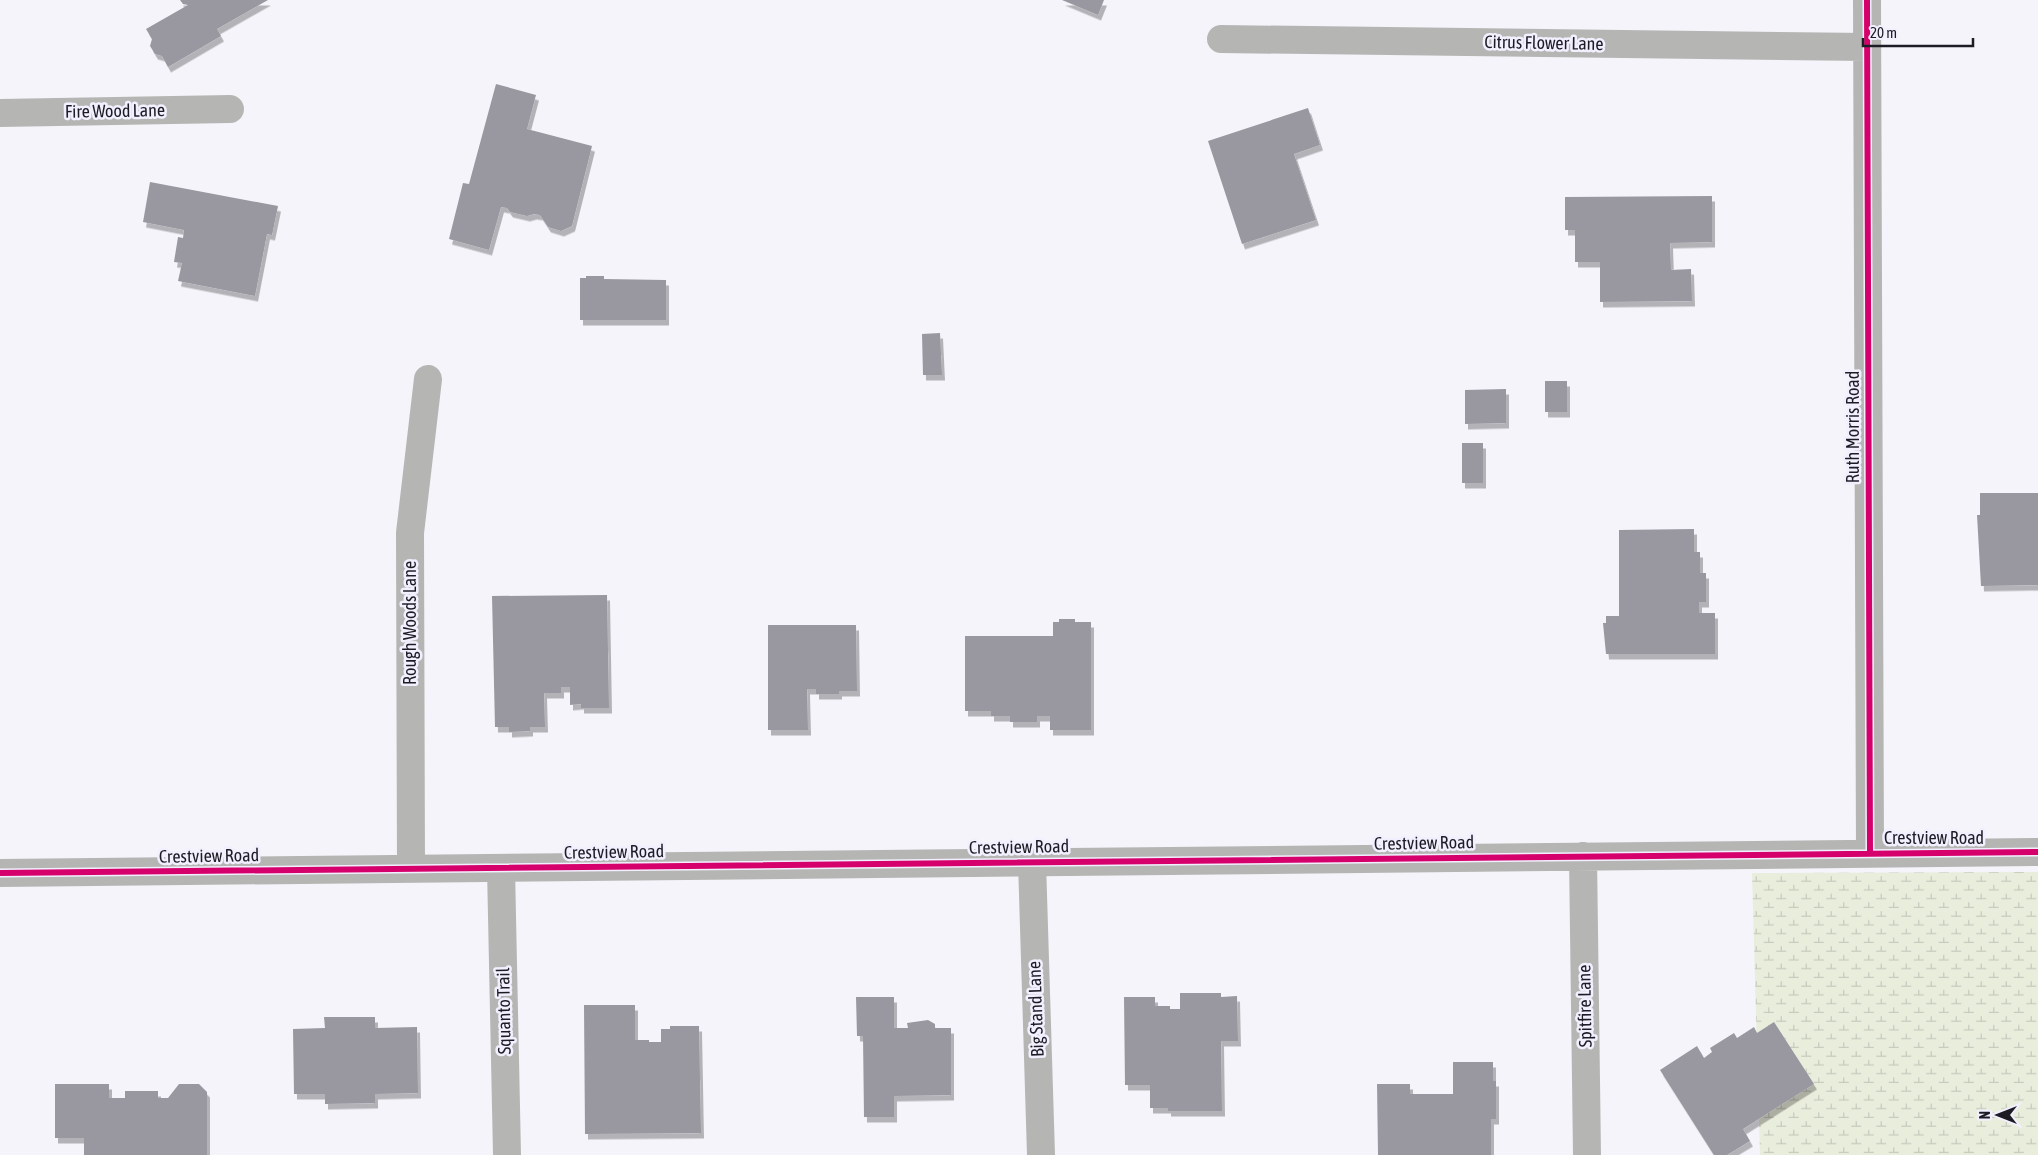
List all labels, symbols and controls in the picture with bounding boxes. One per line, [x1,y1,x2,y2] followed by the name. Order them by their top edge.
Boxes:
[1863,15,1973,47] scale bar
[1870,24,1897,41] text: 20 m
[1484,31,1604,54] street label: Citrus Flower Lane
[65,99,165,122] street label: Fire Wood Lane
[1842,371,1863,483] street label: Ruth Morris Road
[399,561,420,685] street label: Rough Woods Lane
[1884,827,1984,848] street label: Crestview Road
[1374,831,1474,854] street label: Crestview Road
[969,835,1069,858] street label: Crestview Road
[564,840,664,863] street label: Crestview Road
[159,844,259,867] street label: Crestview Road
[1023,961,1048,1057] street label: Big Stand Lane
[1573,964,1596,1048] street label: Spitfire Lane
[492,967,515,1055] street label: Squanto Trail
[1973,1090,2023,1140] north arrow
[1977,1111,1993,1119] text: N

